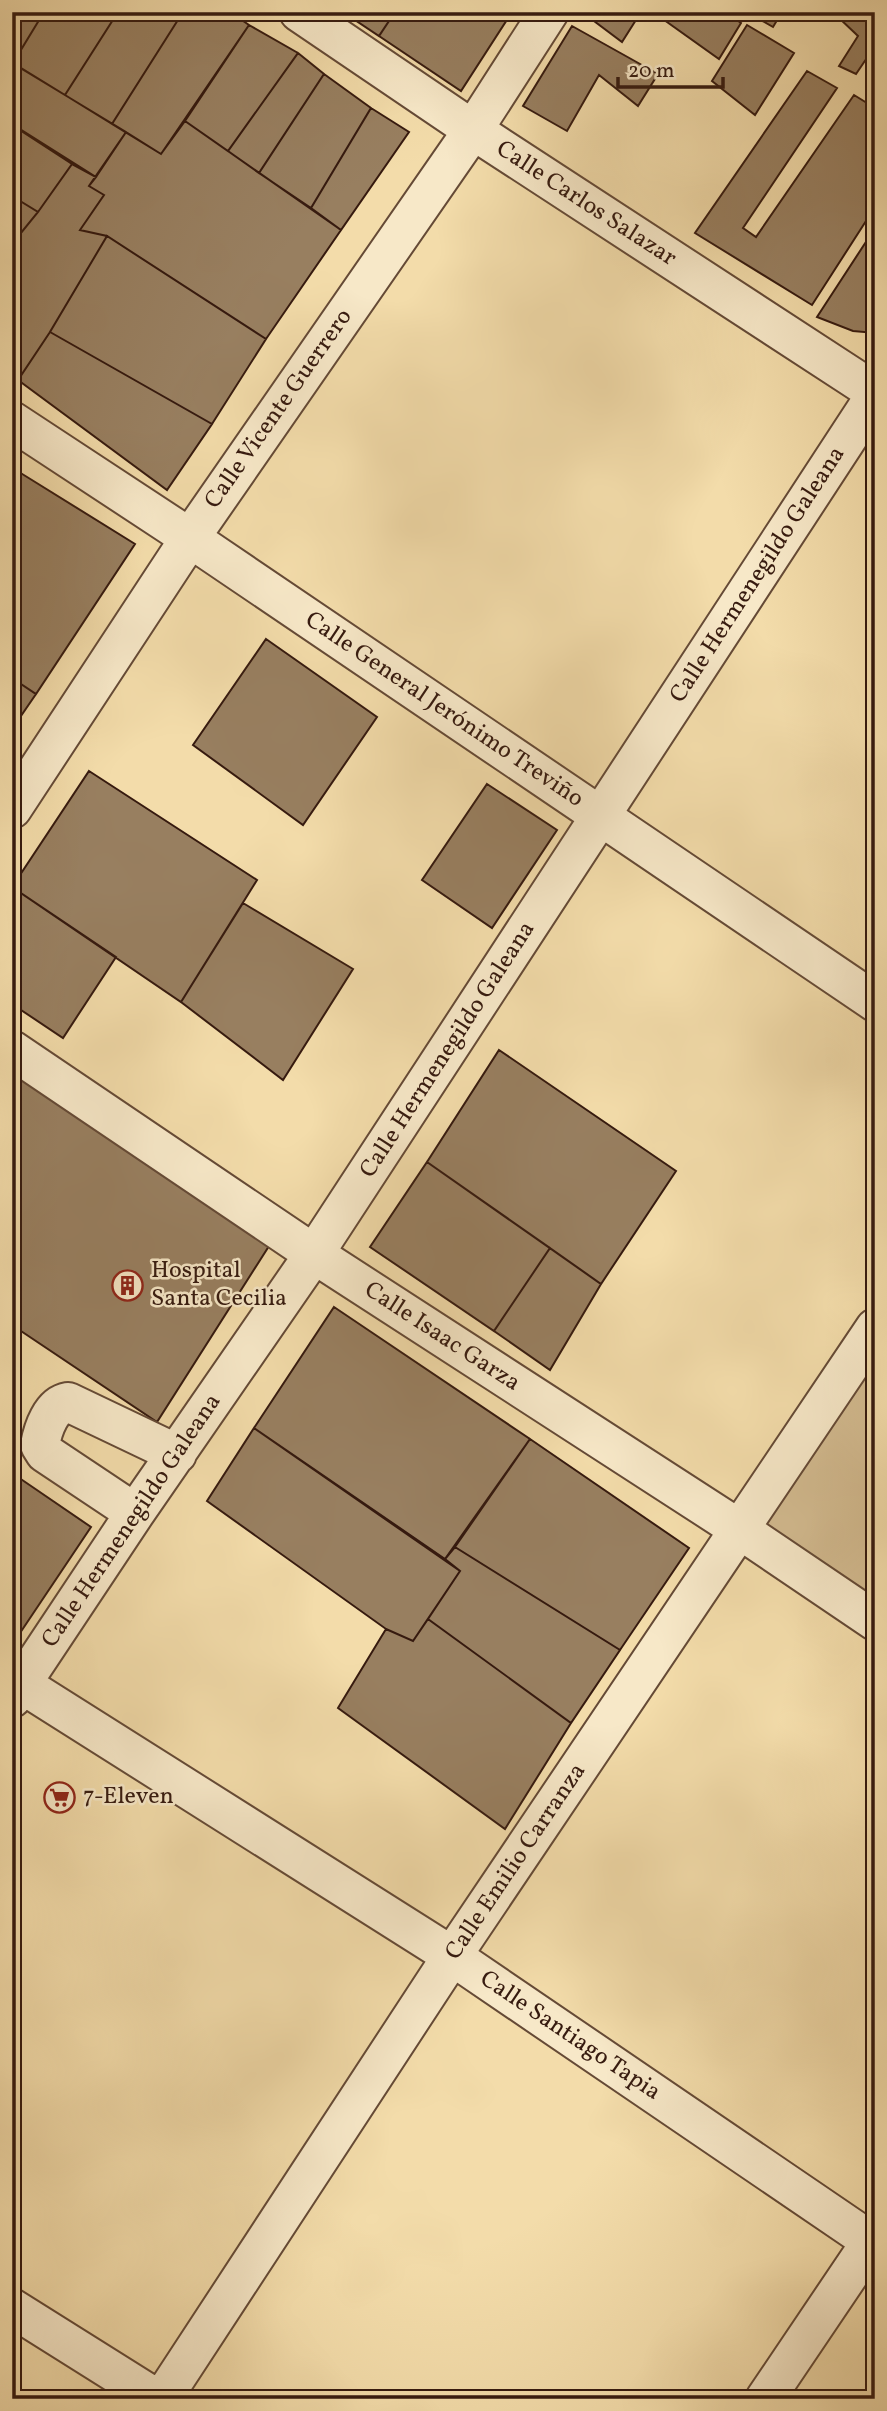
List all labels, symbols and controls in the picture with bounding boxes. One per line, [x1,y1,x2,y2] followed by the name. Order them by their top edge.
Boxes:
[618,46,722,90] scale bar
[628,57,674,86] text: 20 m
[489,133,683,275] street label: Calle Carlos Salazar
[197,302,361,516] street label: Calle Vicente Guerrero
[662,440,854,710] street label: Calle Hermenegildo Galeana
[298,604,590,816] street label: Calle General Jerónimo Treviño
[352,915,544,1185] street label: Calle Hermenegildo Galeana
[151,1254,287,1316] place label: Hospital Santa Cecilia
[111,1268,145,1302] building icon: Hospital Santa Cecilia
[357,1274,527,1400] street label: Calle Isaac Garza
[34,1387,230,1655] street label: Calle Hermenegildo Galeana
[437,1757,595,1967] street label: Calle Emilio Carranza
[43,1780,77,1814] supermarket icon: 7-Eleven
[83,1780,174,1814] place label: 7-Eleven
[473,1963,667,2109] street label: Calle Santiago Tapia

